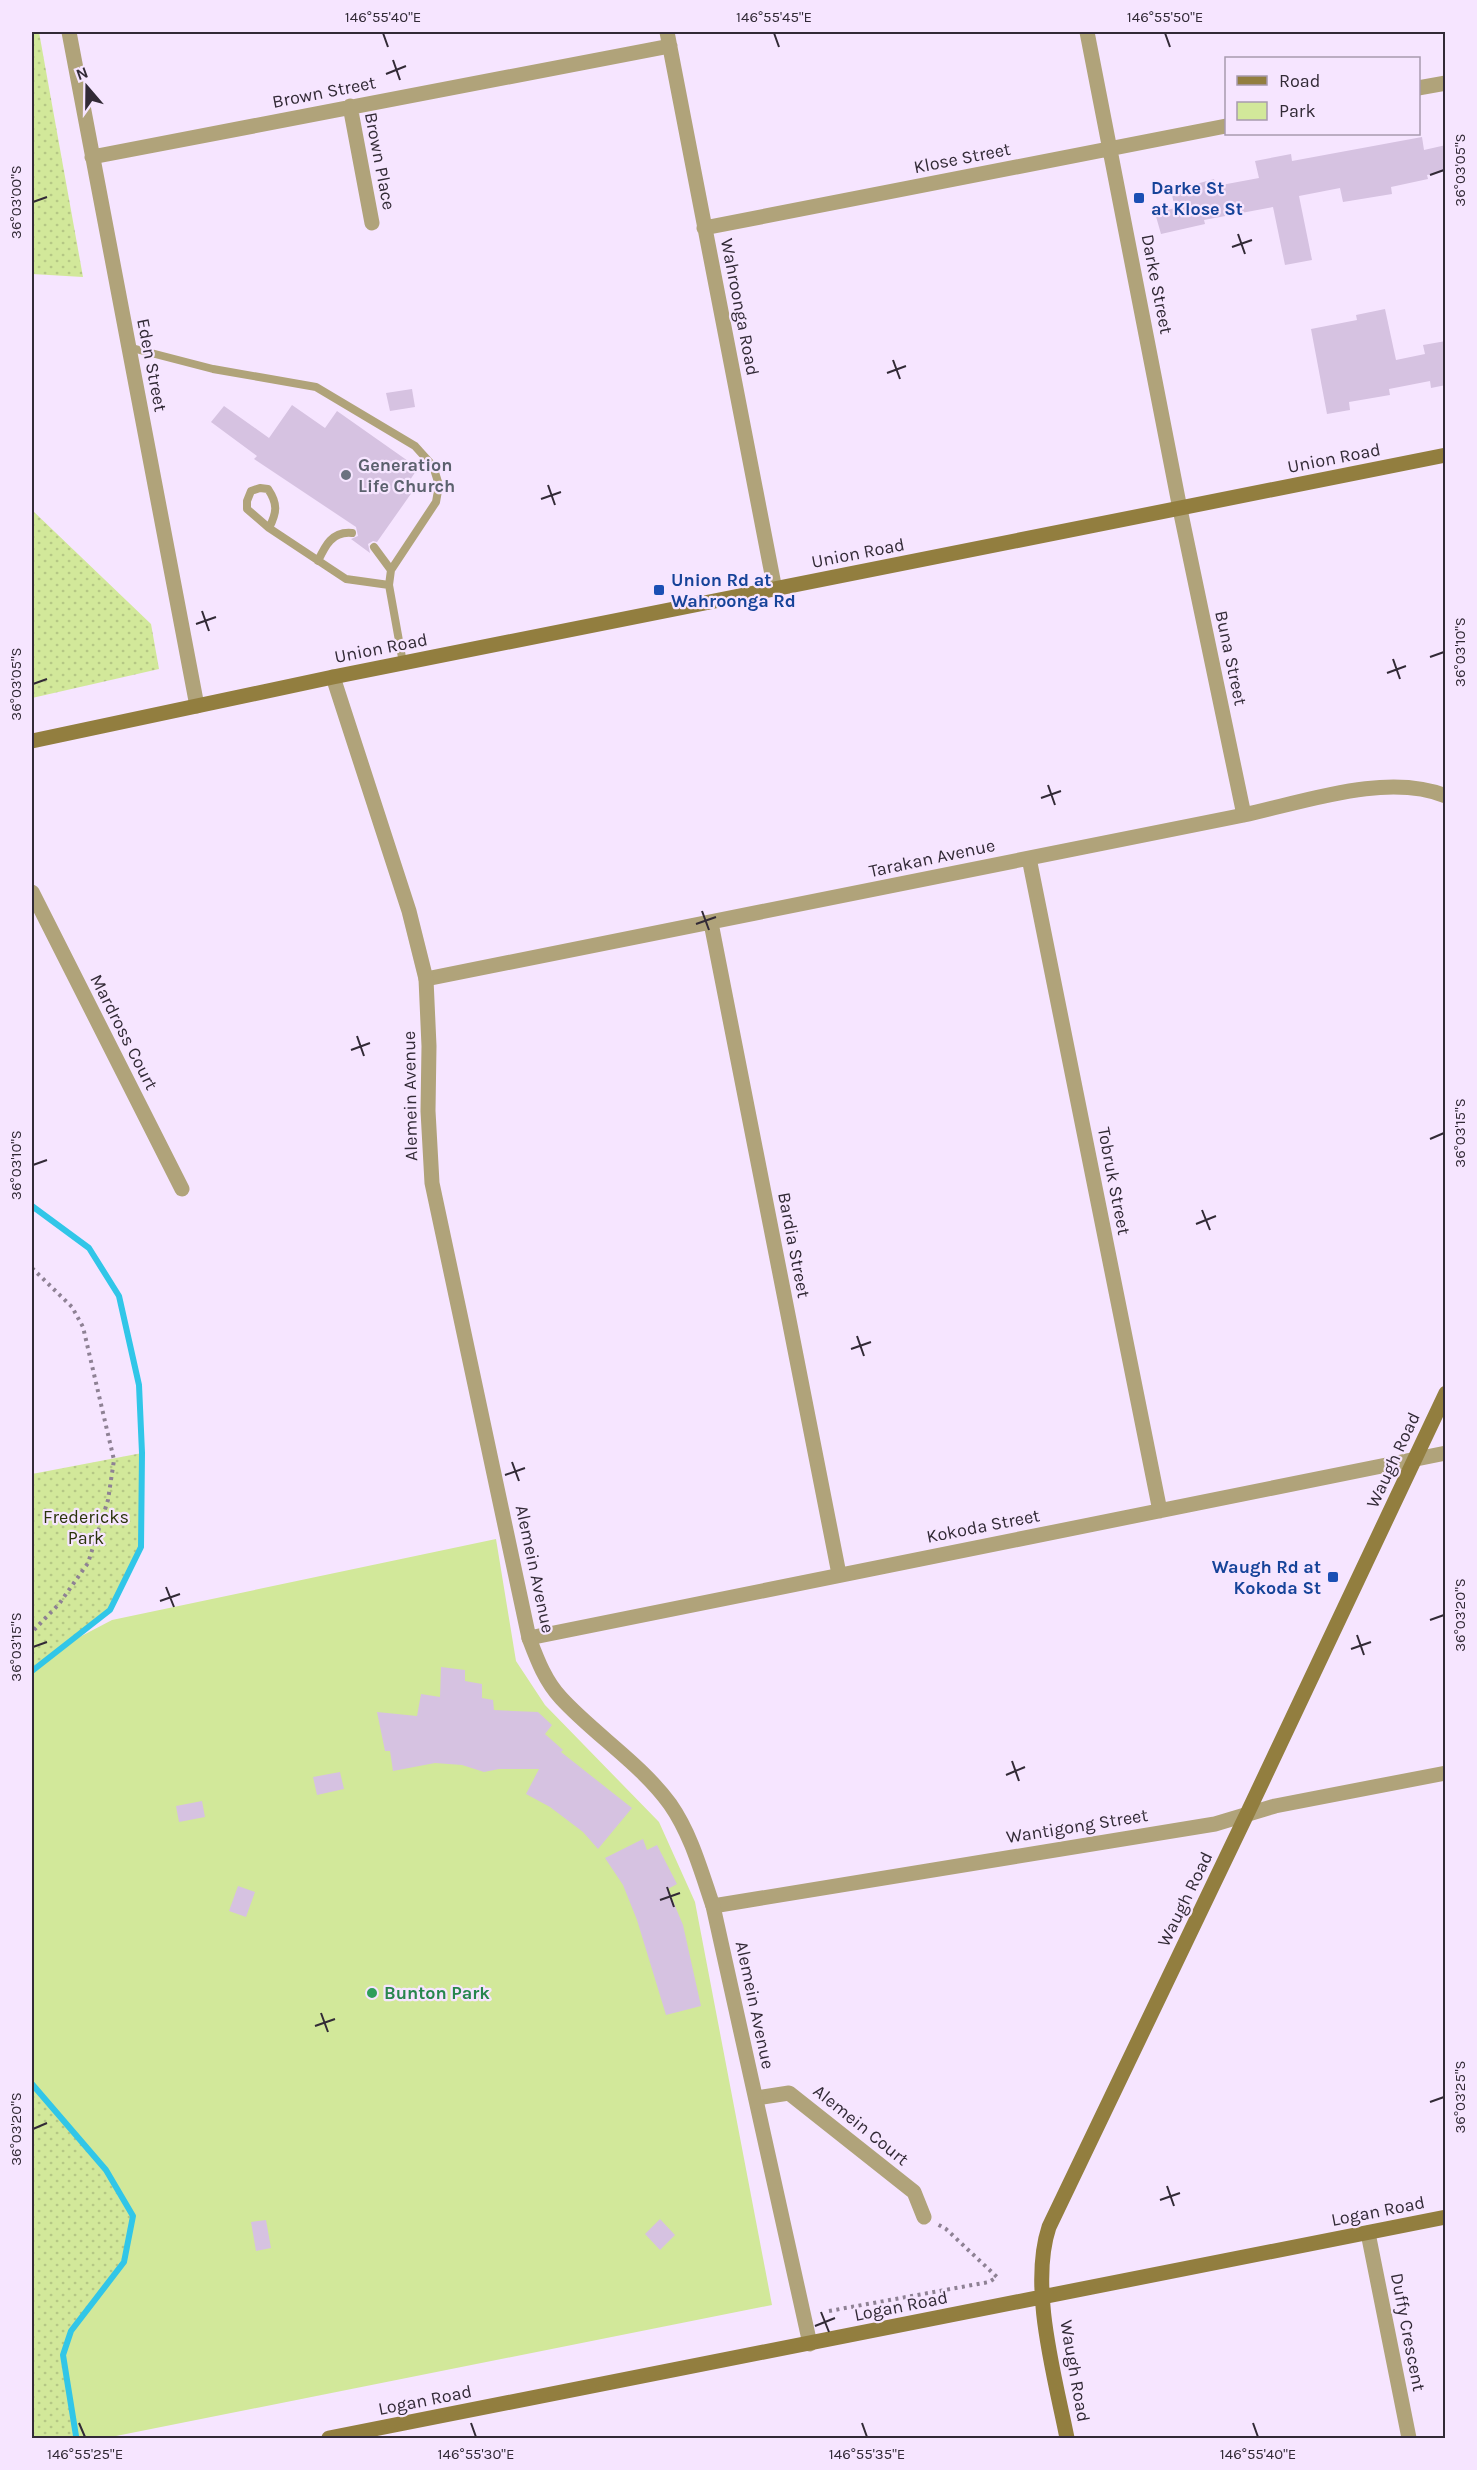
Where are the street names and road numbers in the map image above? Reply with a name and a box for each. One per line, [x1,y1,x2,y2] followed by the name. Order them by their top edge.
[270,71,378,113] street label: Brown Street
[360,110,400,212] street label: Brown Place
[912,138,1013,178] street label: Klose Street
[1137,232,1178,336] street label: Darke Street
[716,237,764,377] street label: Wahroonga Road
[132,316,172,414] street label: Eden Street
[1286,438,1382,478] street label: Union Road
[810,533,906,573] street label: Union Road
[1210,608,1252,708] street label: Buna Street
[333,628,429,668] street label: Union Road
[867,834,997,882] street label: Tarakan Avenue
[85,970,163,1094] street label: Mardross Court
[398,1031,422,1161] street label: Alemein Avenue
[1093,1125,1135,1237] street label: Tobruk Street
[773,1190,815,1300] street label: Bardia Street
[1361,1409,1425,1511] street label: Waugh Road
[511,1503,559,1635] street label: Alemein Avenue
[924,1504,1042,1548] street label: Kokoda Street
[1005,1804,1150,1848] street label: Wantigong Street
[1153,1848,1217,1950] street label: Waugh Road
[731,1939,779,2071] street label: Alemein Avenue
[809,2080,913,2170] street label: Alemein Court
[1329,2191,1427,2231] street label: Logan Road
[1386,2271,1430,2393] street label: Duffy Crescent
[852,2286,950,2326] street label: Logan Road
[1055,2318,1095,2424] street label: Waugh Road
[376,2380,474,2420] street label: Logan Road

